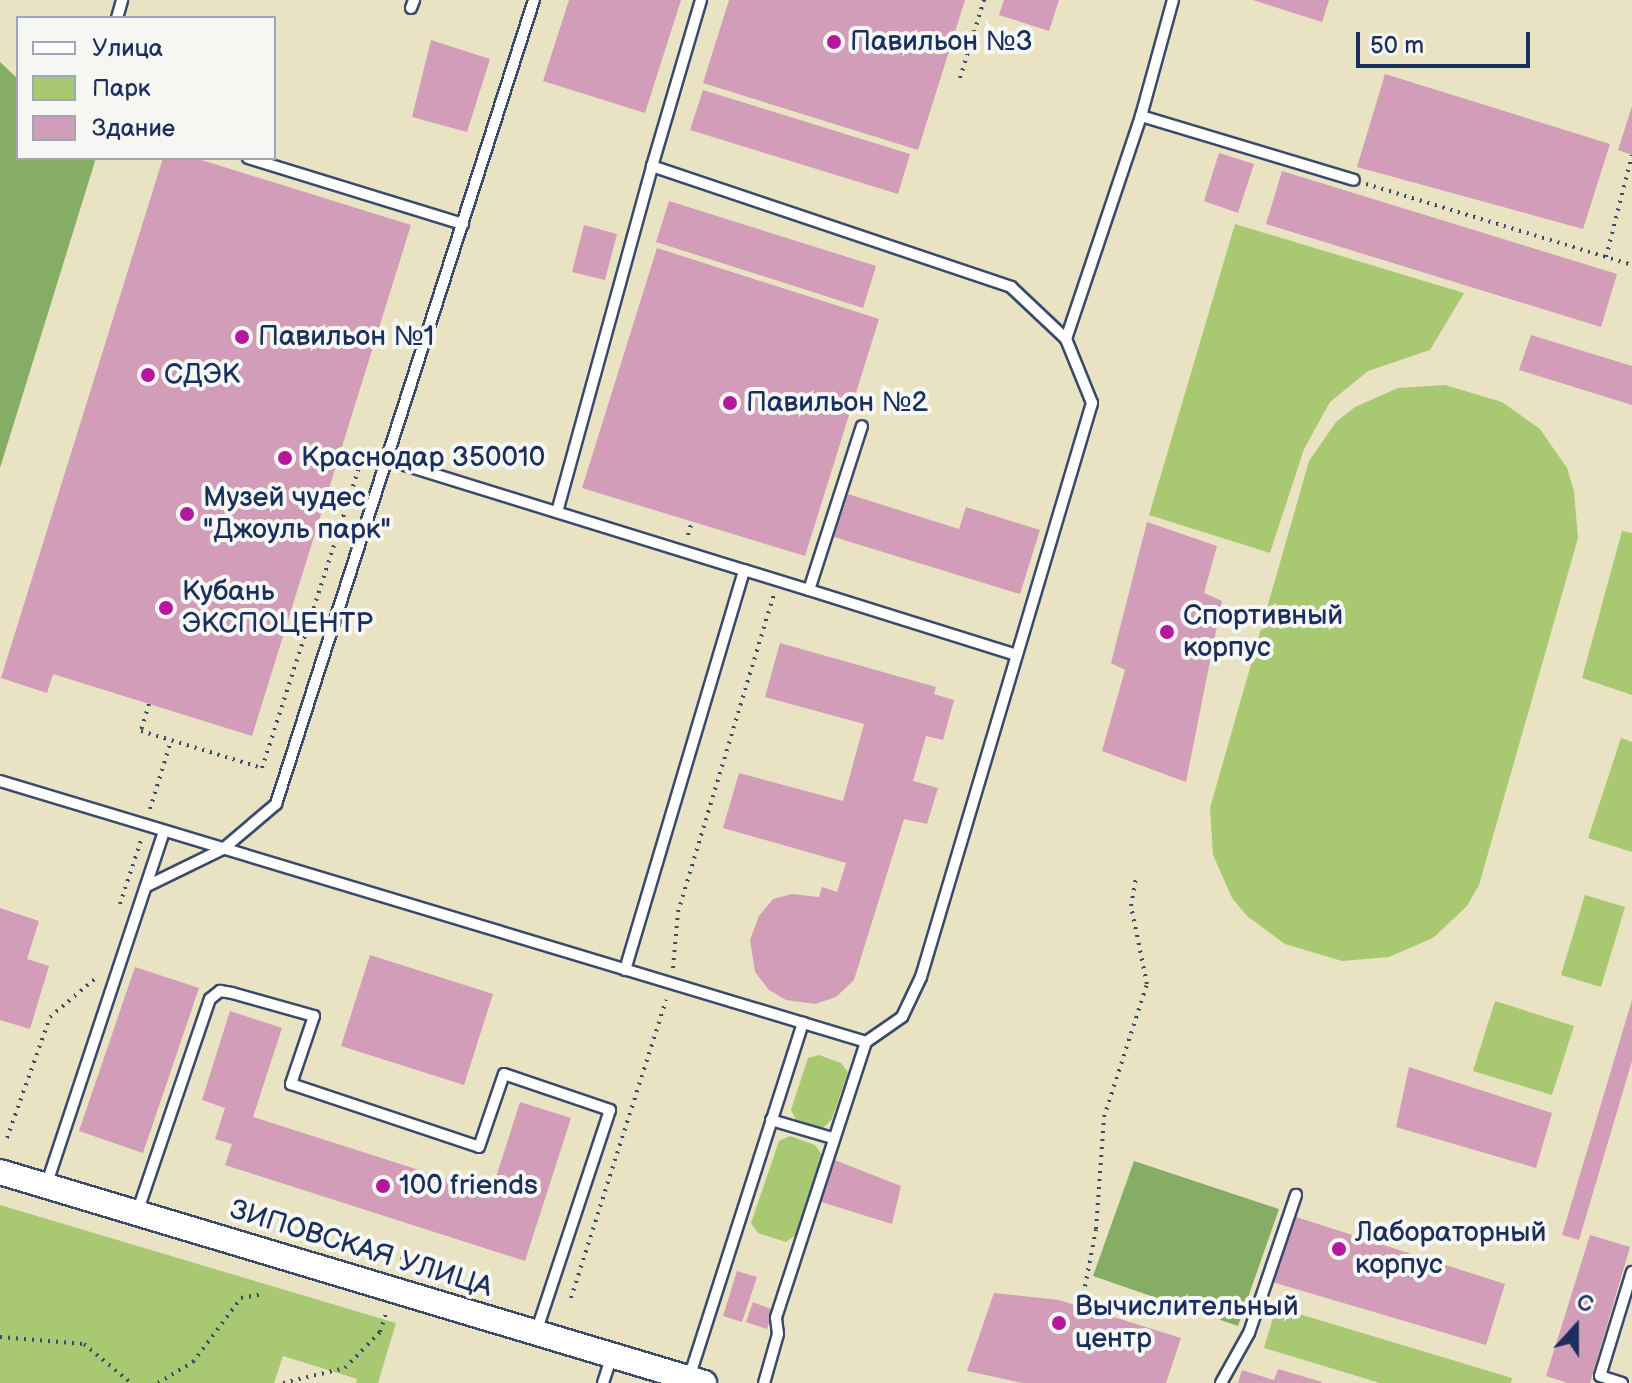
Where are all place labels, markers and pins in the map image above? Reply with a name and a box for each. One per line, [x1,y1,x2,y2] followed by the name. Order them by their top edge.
[850,25,1033,59] place label: Павильон №3
[825,33,843,51] marker: Павильон №3
[258,320,434,354] place label: Павильон №1
[233,328,251,346] marker: Павильон №1
[164,358,240,392] place label: СДЭК
[139,366,157,384] marker: СДЭК
[746,386,928,420] place label: Павильон №2
[721,394,739,412] marker: Павильон №2
[301,441,545,475] place label: Краснодар 350010
[276,449,294,467] marker: Краснодар 350010
[203,481,391,547] place label: Музей чудес "Джоуль парк"
[178,505,196,523] marker: Музей чудес "Джоуль парк"
[182,575,373,641] place label: Кубань ЭКСПОЦЕНТР
[157,599,175,617] marker: Кубань ЭКСПОЦЕНТР
[1183,599,1343,665] place label: Спортивный корпус
[1158,623,1176,641] marker: Спортивный корпус
[399,1169,538,1203] place label: 100 friends
[374,1177,392,1195] marker: 100 friends
[1355,1216,1546,1282] place label: Лабораторный корпус
[1330,1240,1348,1258] marker: Лабораторный корпус
[1075,1290,1299,1356] place label: Вычислительный центр
[1050,1314,1068,1332] marker: Вычислительный центр

